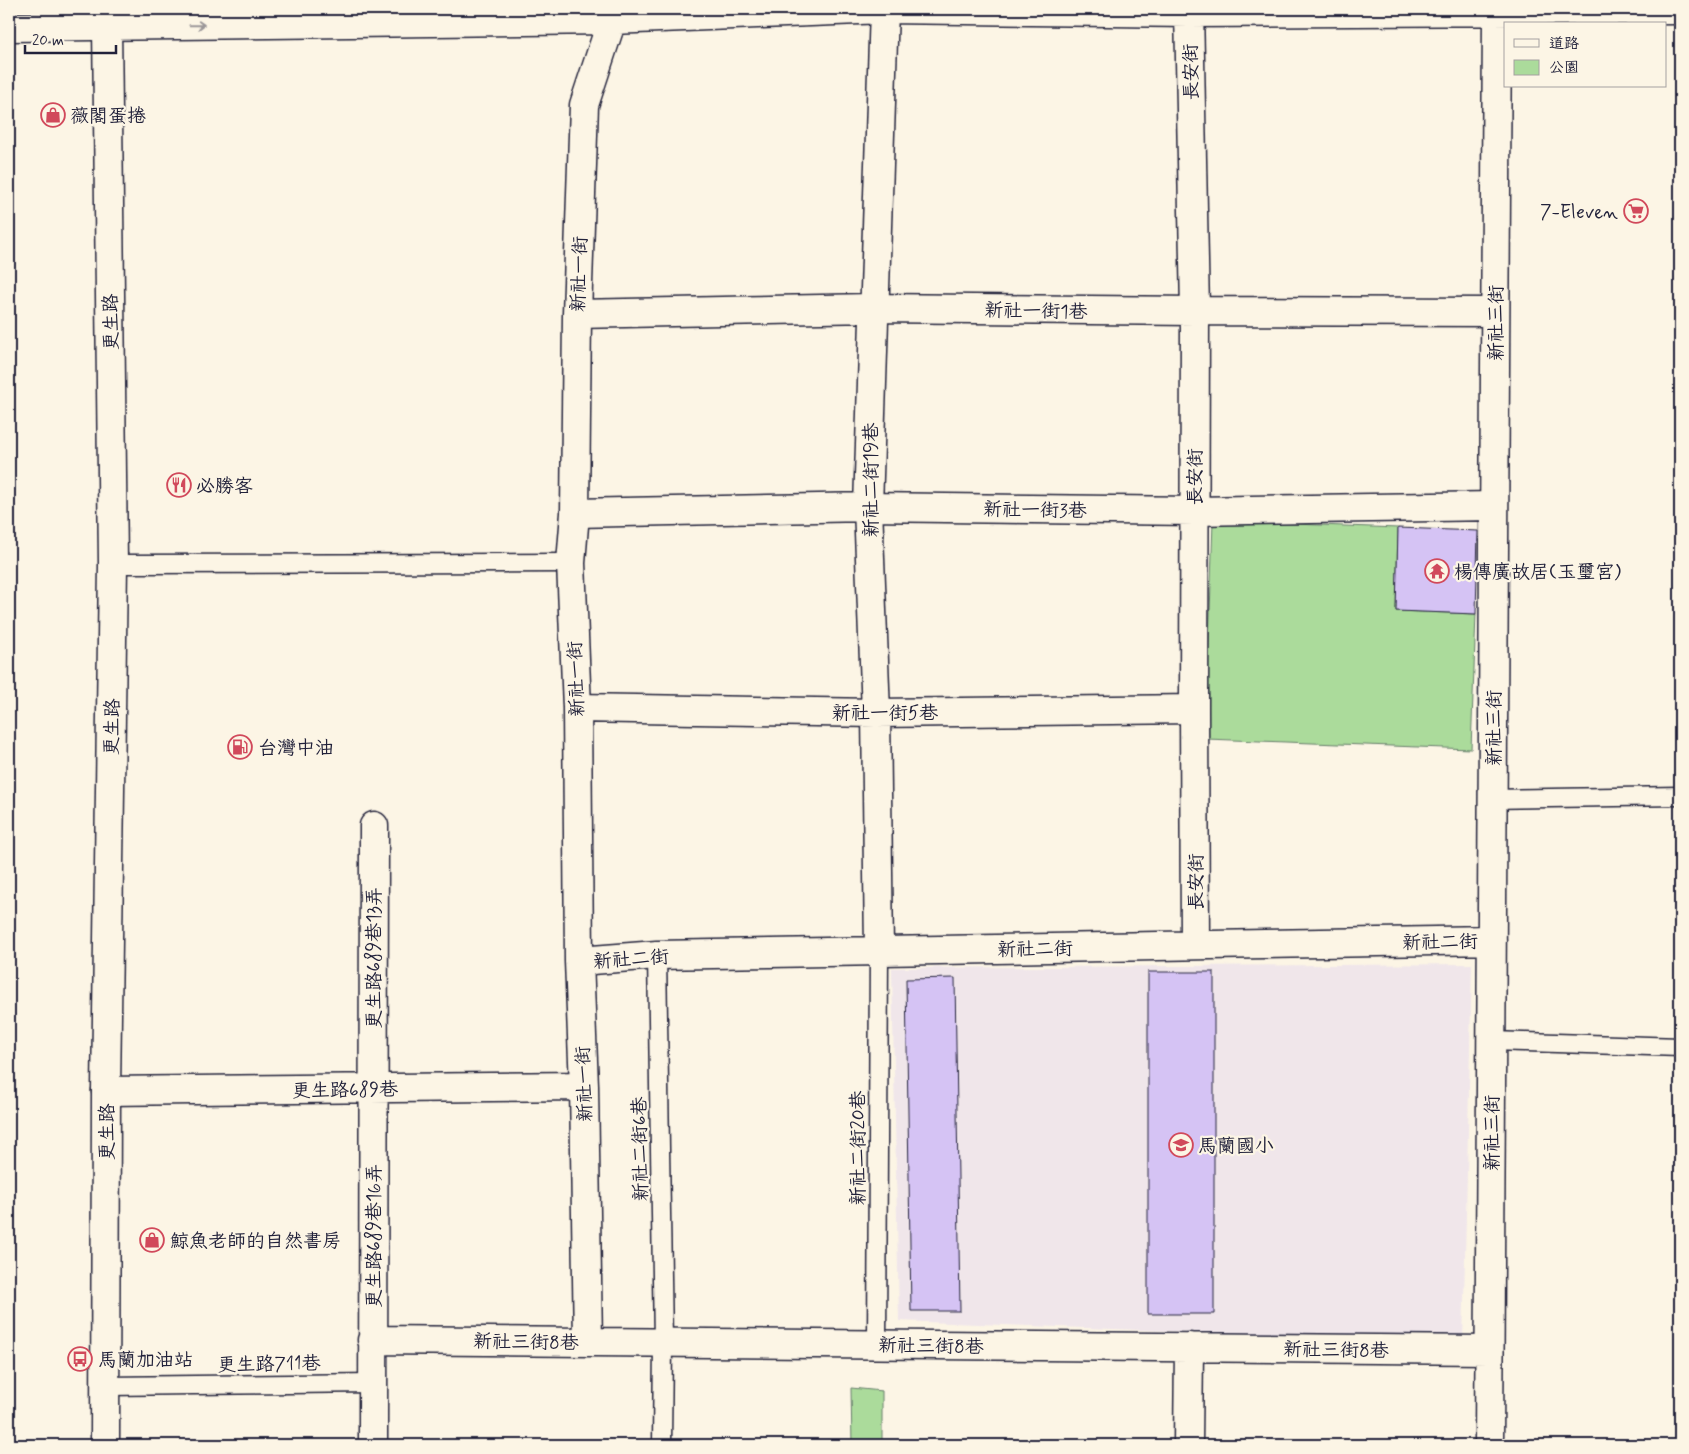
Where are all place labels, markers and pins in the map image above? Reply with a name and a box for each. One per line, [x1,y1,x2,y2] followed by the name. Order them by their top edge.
[40,102,66,128] shop icon: 薇閣蛋捲
[70,104,146,129] place label: 薇閣蛋捲
[1623,198,1649,224] supermarket icon: 7-Eleven
[1540,200,1618,225] place label: 7-Eleven
[166,472,192,498] restaurant icon: 必勝客
[196,474,253,499] place label: 必勝客
[1424,558,1450,584] temple icon: 楊傳廣故居(玉璽宮)
[1454,560,1621,585] place label: 楊傳廣故居(玉璽宮)
[227,734,253,760] fuel station icon: 台灣中油
[258,736,334,761] place label: 台灣中油
[1168,1132,1194,1158] school or university icon: 馬蘭國小
[1198,1134,1274,1159] place label: 馬蘭國小
[139,1227,165,1253] shop icon: 鯨魚老師的自然書房
[170,1229,341,1254] place label: 鯨魚老師的自然書房
[67,1346,93,1372] bus stop icon: 馬蘭加油站
[98,1348,193,1373] place label: 馬蘭加油站

